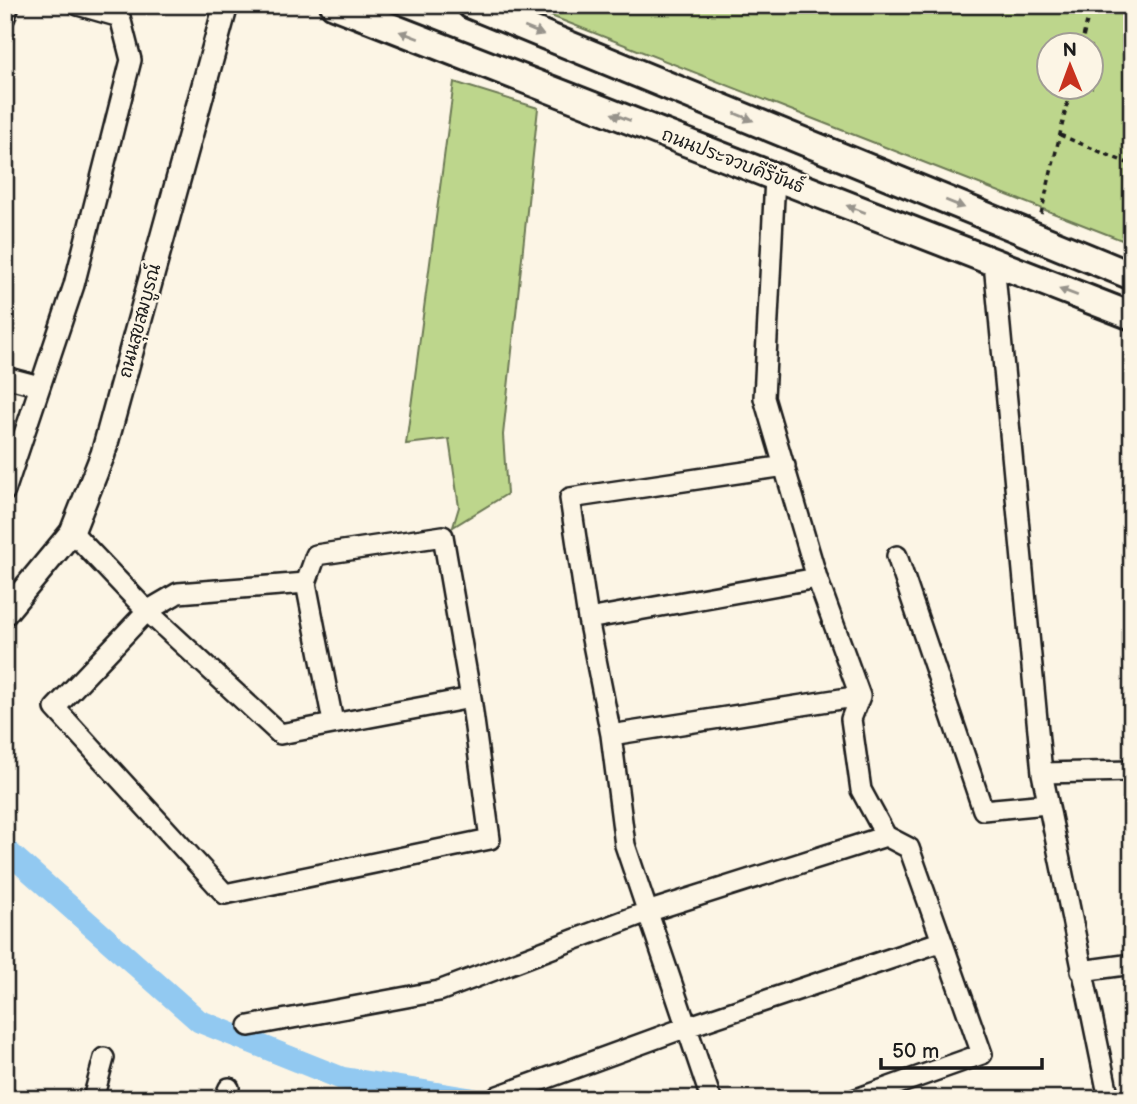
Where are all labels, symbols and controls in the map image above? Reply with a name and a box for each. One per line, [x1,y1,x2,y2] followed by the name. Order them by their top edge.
[524,25,544,37] one-way arrow
[399,29,420,40] one-way arrow
[1036,32,1106,102] north arrow
[1062,39,1077,62] text: N
[611,112,632,123] one-way arrow
[734,112,755,123] one-way arrow
[659,121,808,198] street label: ถนนประจวบคีรีขันธ์
[945,198,966,209] one-way arrow
[846,203,867,214] one-way arrow
[112,261,168,381] street label: ถนนสุขสมบูรณ์
[1058,286,1079,297] one-way arrow
[881,1027,1042,1071] scale bar
[892,1039,939,1064] text: 50 m

